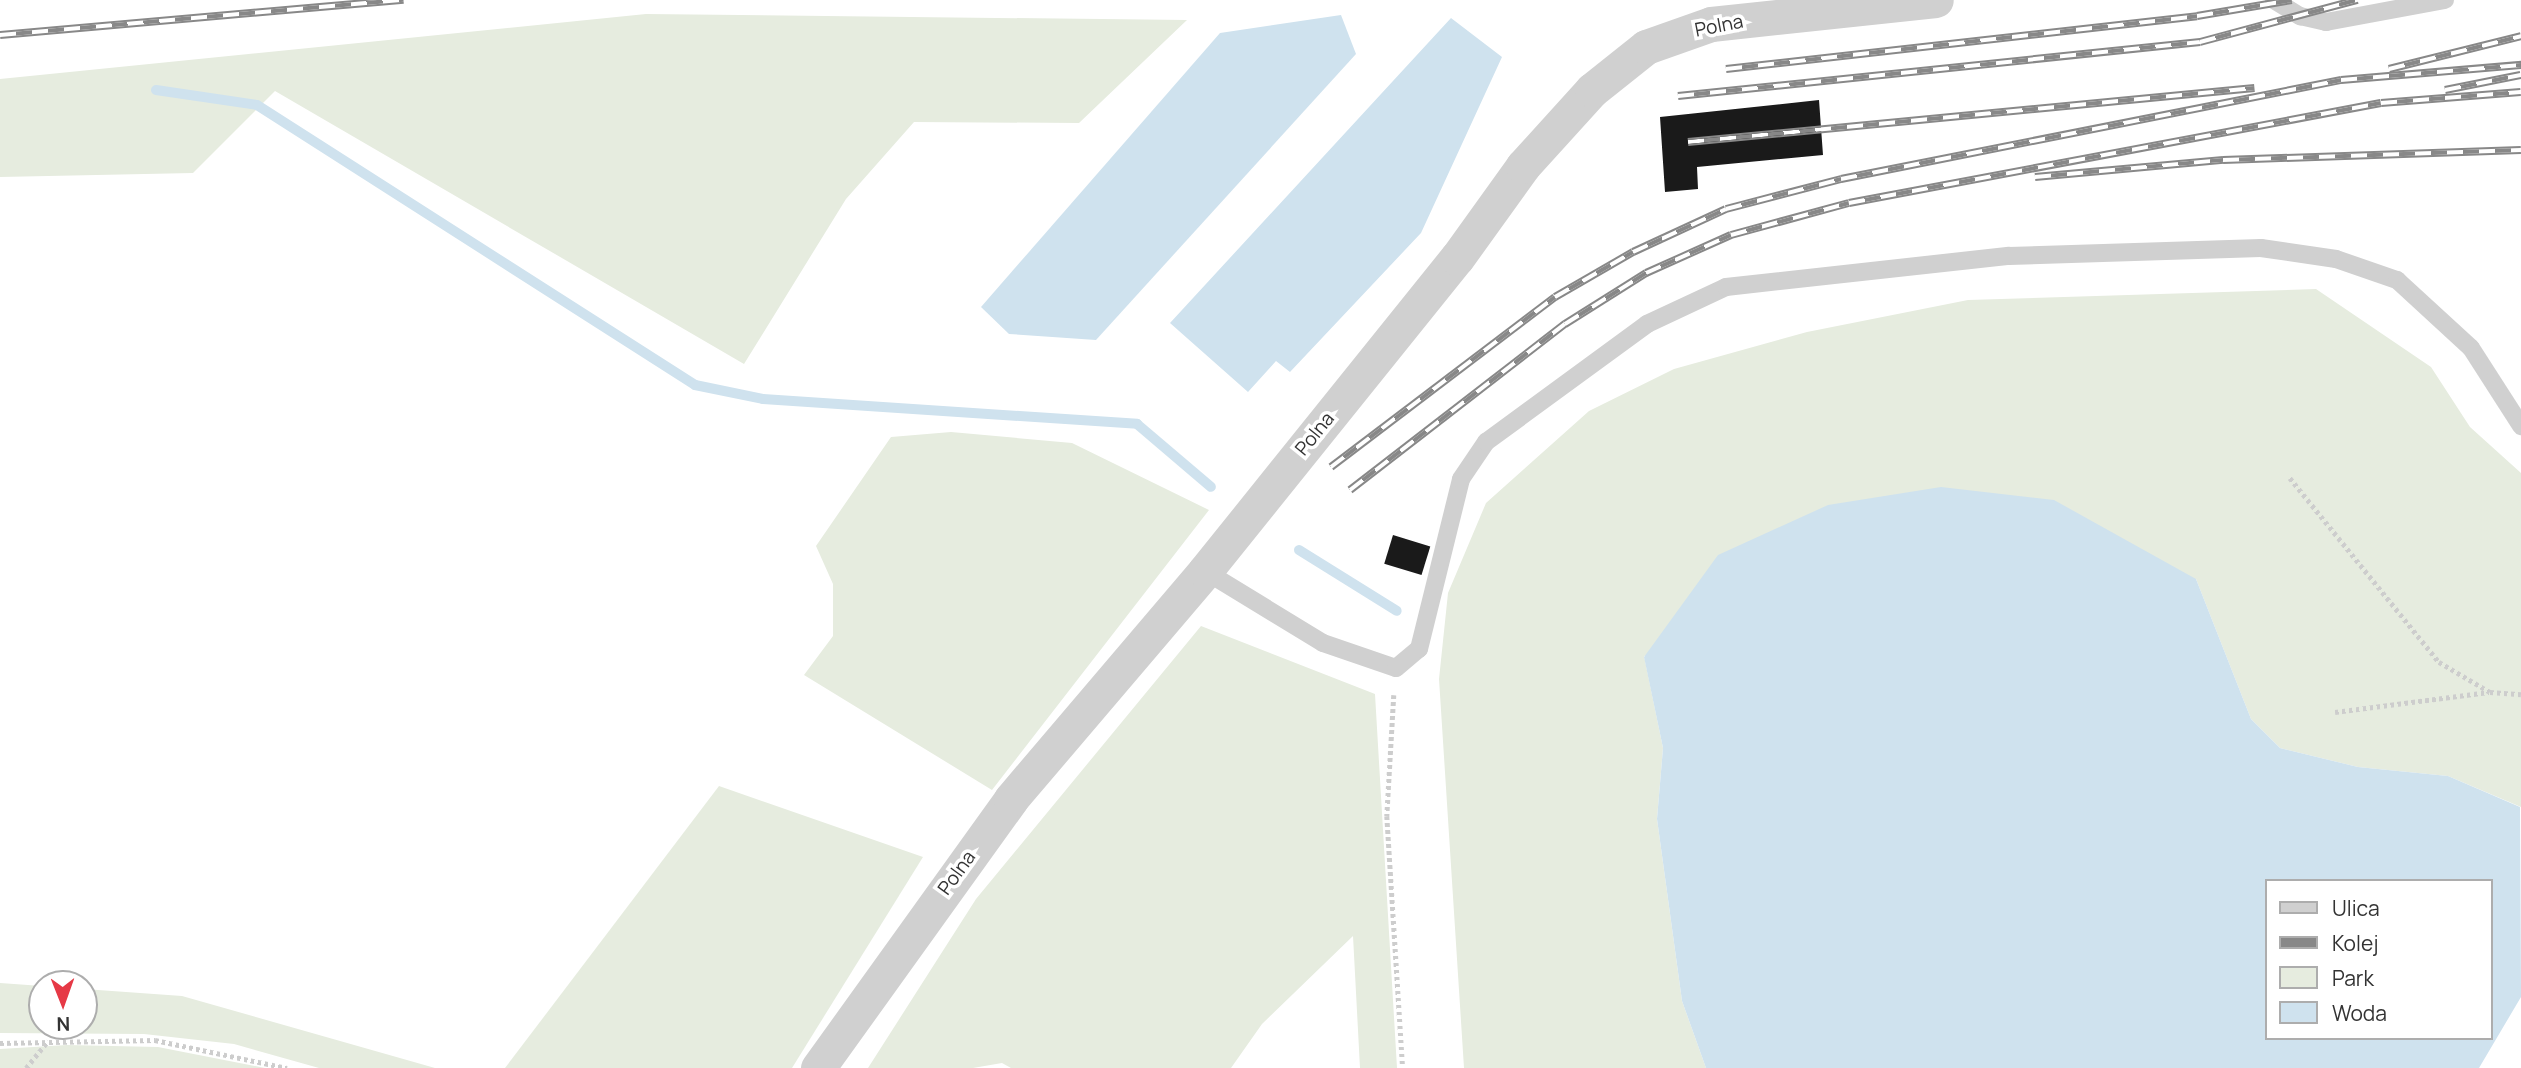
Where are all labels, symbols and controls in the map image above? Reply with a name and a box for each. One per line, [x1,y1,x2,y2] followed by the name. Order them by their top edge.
[1693,10,1745,42] street label: Polna
[1291,408,1339,460] street label: Polna
[933,847,981,899] street label: Polna
[2266,879,2493,1040] legend
[2332,894,2380,922] text: Ulica
[2332,929,2378,957] text: Kolej
[2332,964,2374,992] text: Park
[28,970,98,1040] north arrow
[2332,999,2387,1027] text: Woda
[56,1011,70,1037] text: N

